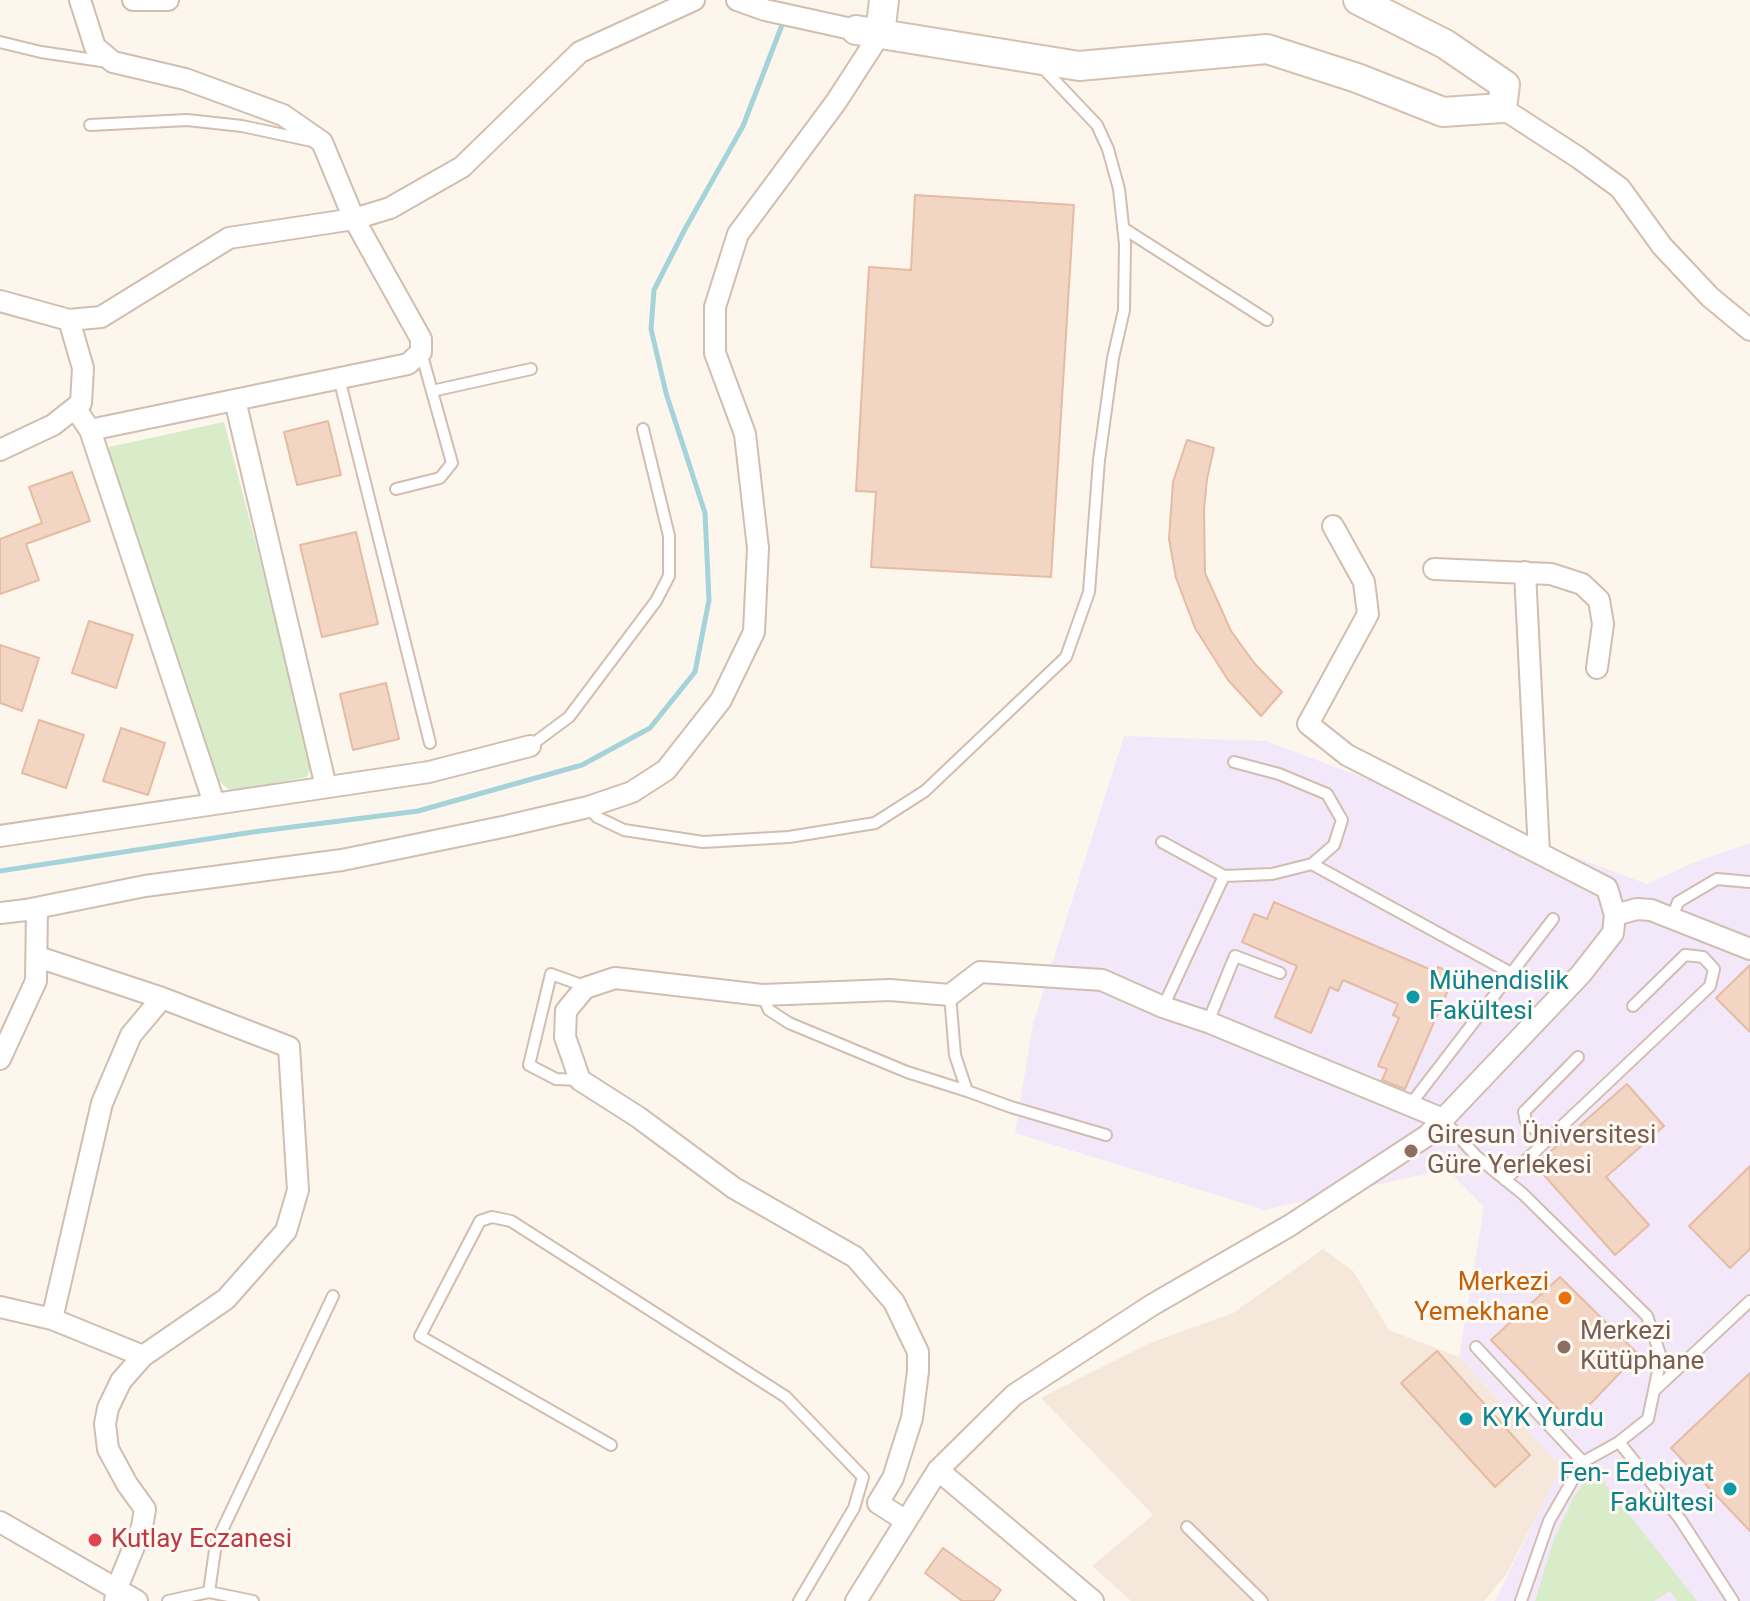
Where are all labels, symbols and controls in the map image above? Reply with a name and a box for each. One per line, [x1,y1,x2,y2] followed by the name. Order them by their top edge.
[1429,966,1569,1028] place label: Mühendislik Fakültesi
[1404,988,1422,1006] marker: Mühendislik Fakültesi
[1427,1120,1656,1182] place label: Giresun Üniversitesi Güre Yerlekesi
[1402,1142,1420,1160] marker: Giresun Üniversitesi Güre Yerlekesi
[1414,1267,1549,1328] place label: Merkezi Yemekhane
[1556,1289,1574,1307] marker: Merkezi Yemekhane
[1580,1316,1704,1378] place label: Merkezi Kütüphane
[1555,1338,1573,1356] marker: Merkezi Kütüphane
[1482,1403,1604,1435] place label: KYK Yurdu
[1457,1410,1475,1428] marker: KYK Yurdu
[1559,1458,1714,1520] place label: Fen- Edebiyat Fakültesi
[1721,1480,1739,1498] marker: Fen- Edebiyat Fakültesi
[111,1524,292,1556] place label: Kutlay Eczanesi
[86,1531,104,1549] marker: Kutlay Eczanesi

